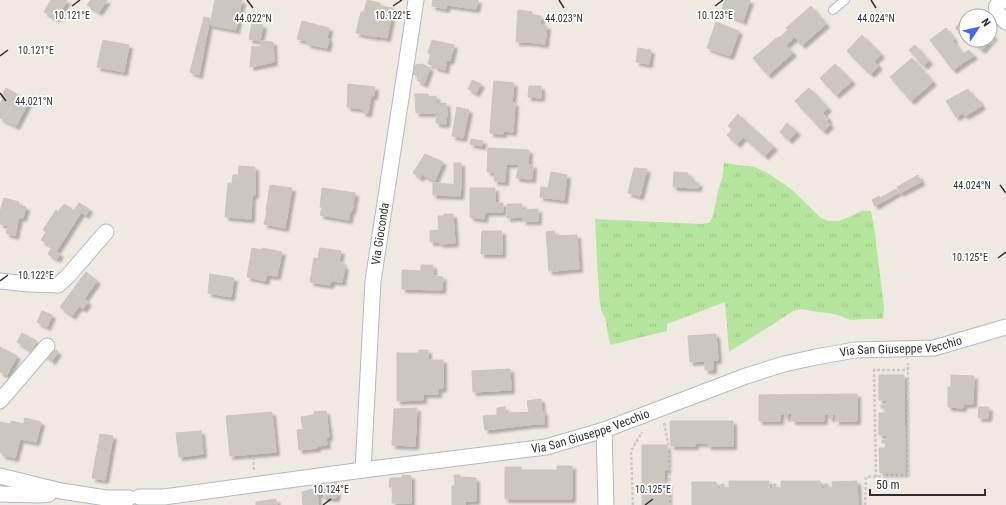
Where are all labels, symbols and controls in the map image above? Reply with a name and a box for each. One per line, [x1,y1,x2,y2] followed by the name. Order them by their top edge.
[958,8,998,48] north arrow
[54,10,90,21] text: 10.121°E
[375,10,411,21] text: 10.122°E
[697,10,733,21] text: 10.123°E
[234,13,272,24] text: 44.022°N
[545,13,583,24] text: 44.023°N
[857,13,895,24] text: 44.024°N
[979,16,993,29] text: N
[18,45,54,56] text: 10.121°E
[15,96,53,107] text: 44.021°N
[953,180,991,191] text: 44.024°N
[369,201,392,266] street label: Via Gioconda
[952,252,988,263] text: 10.125°E
[18,270,54,281] text: 10.122°E
[838,333,964,360] street label: Via San Giuseppe Vecchio
[530,406,651,456] street label: Via San Giuseppe Vecchio
[870,471,985,497] scale bar
[876,478,900,492] text: 50 m
[313,484,349,495] text: 10.124°E
[635,484,671,495] text: 10.125°E

